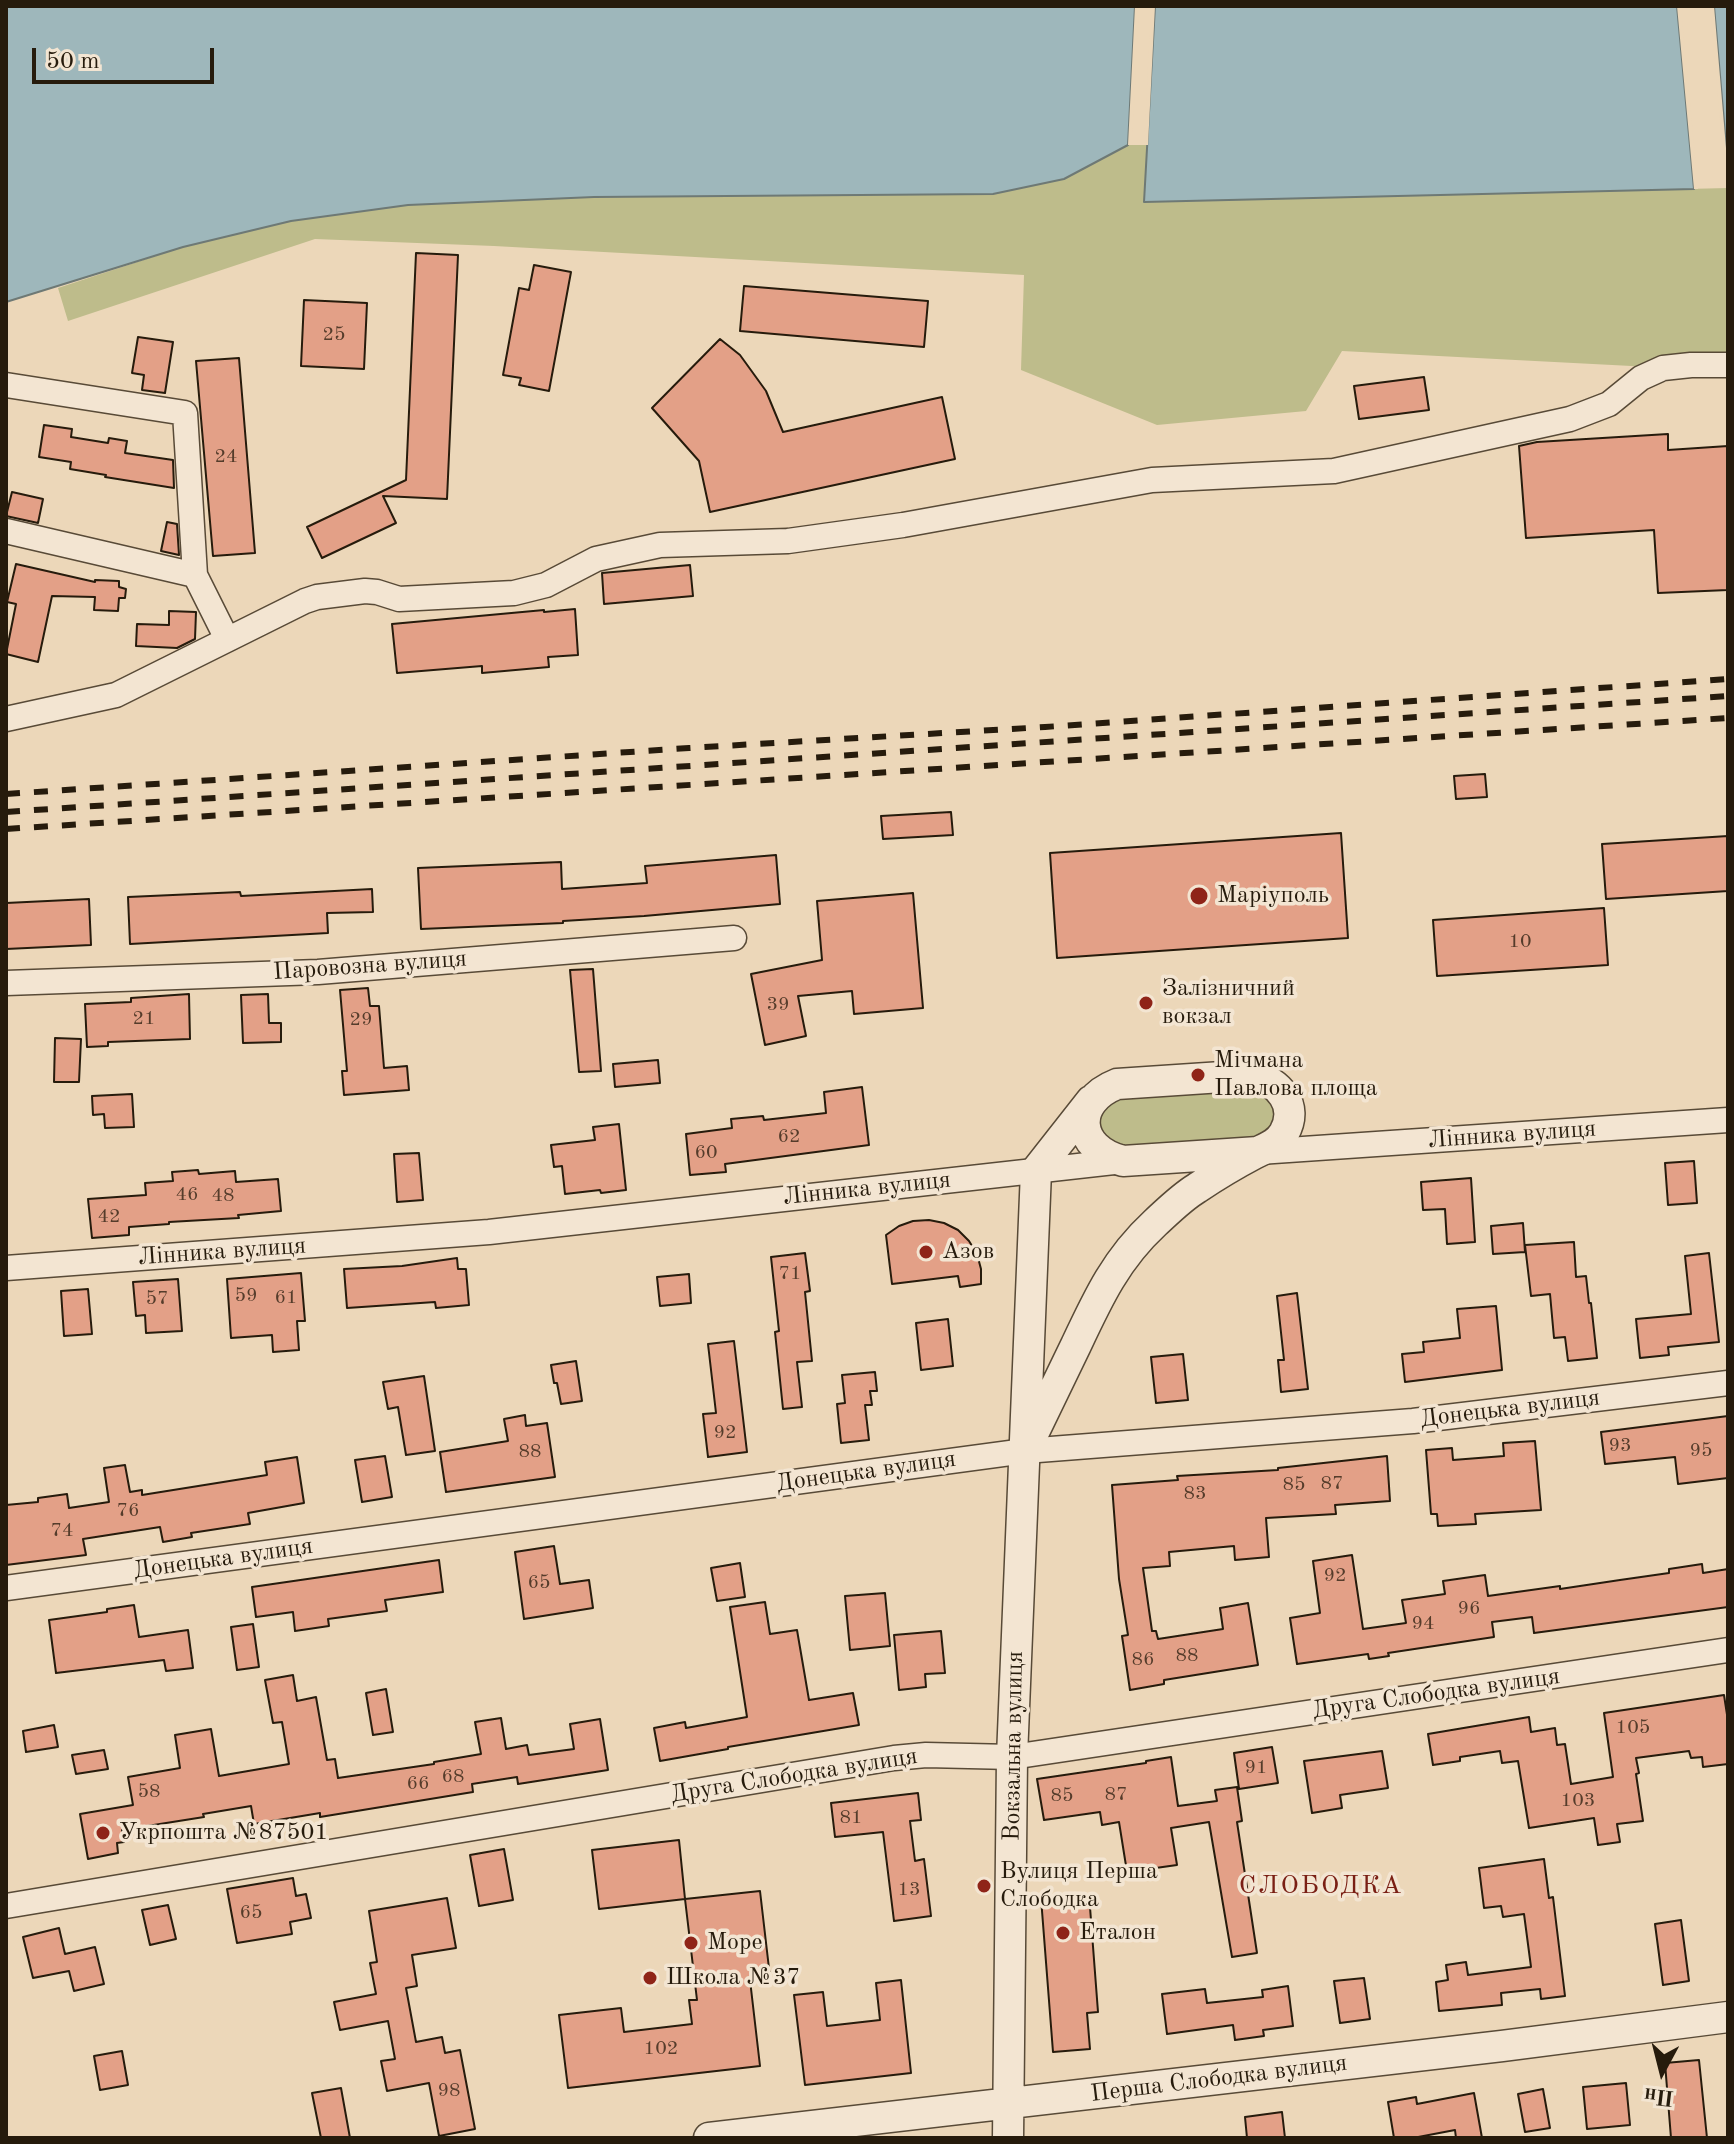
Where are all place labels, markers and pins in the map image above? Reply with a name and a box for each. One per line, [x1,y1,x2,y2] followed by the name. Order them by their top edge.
[1217,882,1329,910] place label: Маріуполь
[1188,885,1210,907] marker: Маріуполь
[1162,975,1295,1031] place label: Залізничний вокзал
[1137,994,1155,1012] marker: Залізничний вокзал
[1214,1047,1378,1103] place label: Мічмана Павлова площа
[1189,1066,1207,1084] marker: Мічмана Павлова площа
[942,1238,994,1266] place label: Азов
[917,1243,935,1261] marker: Азов
[119,1819,328,1847] place label: Укрпошта №87501
[94,1824,112,1842] marker: Укрпошта №87501
[1000,1858,1158,1914] place label: Вулиця Перша Слободка
[975,1877,993,1895] marker: Вулиця Перша Слободка
[1079,1919,1156,1947] place label: Еталон
[1054,1924,1072,1942] marker: Еталон
[707,1929,762,1957] place label: Море
[682,1934,700,1952] marker: Море
[666,1964,801,1992] place label: Школа №37
[641,1969,659,1987] marker: Школа №37

